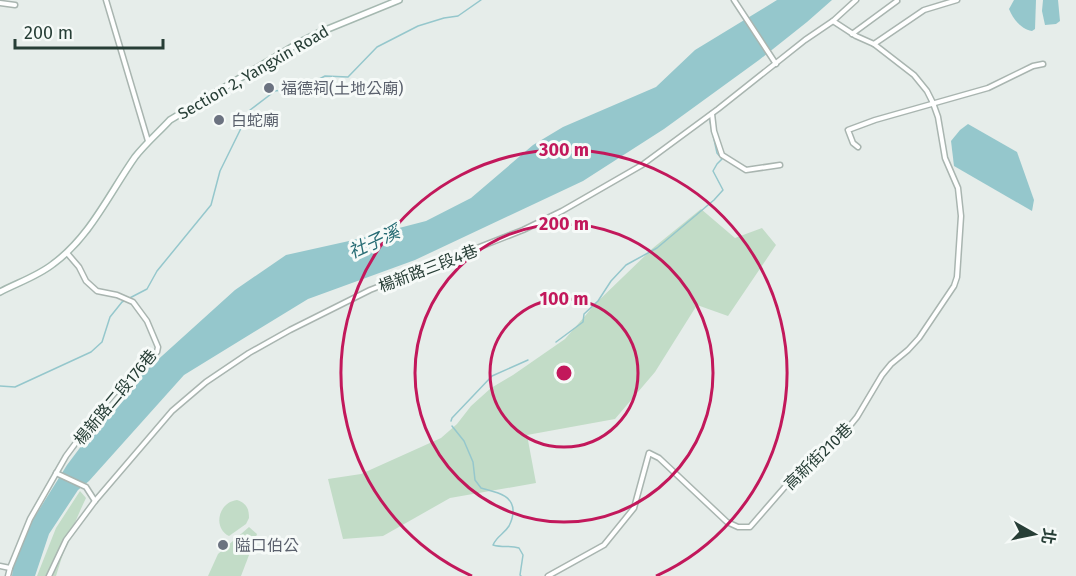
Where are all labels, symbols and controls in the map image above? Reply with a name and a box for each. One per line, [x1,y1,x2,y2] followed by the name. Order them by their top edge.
[15,12,164,50] scale bar
[174,21,332,123] street label: Section 2, Yangxin Road
[24,22,73,44] text: 200 m
[281,79,403,98] place label: 福德祠(土地公廟)
[262,81,276,95] marker: 福德祠(土地公廟)
[231,111,279,130] place label: 白蛇廟
[212,113,226,127] marker: 白蛇廟
[538,139,589,161] text: 300 m
[539,213,589,235] text: 200 m
[345,219,406,263] water label: 社子溪
[376,241,480,296] street label: 楊新路三段4巷
[540,288,588,310] text: 100 m
[70,346,161,449] street label: 楊新路二段176巷
[554,363,574,383] centre of rings
[780,419,856,494] street label: 高新街210巷
[1004,504,1064,564] north arrow
[1038,527,1059,546] text: 北
[235,536,299,555] place label: 隘口伯公
[216,538,230,552] marker: 隘口伯公

